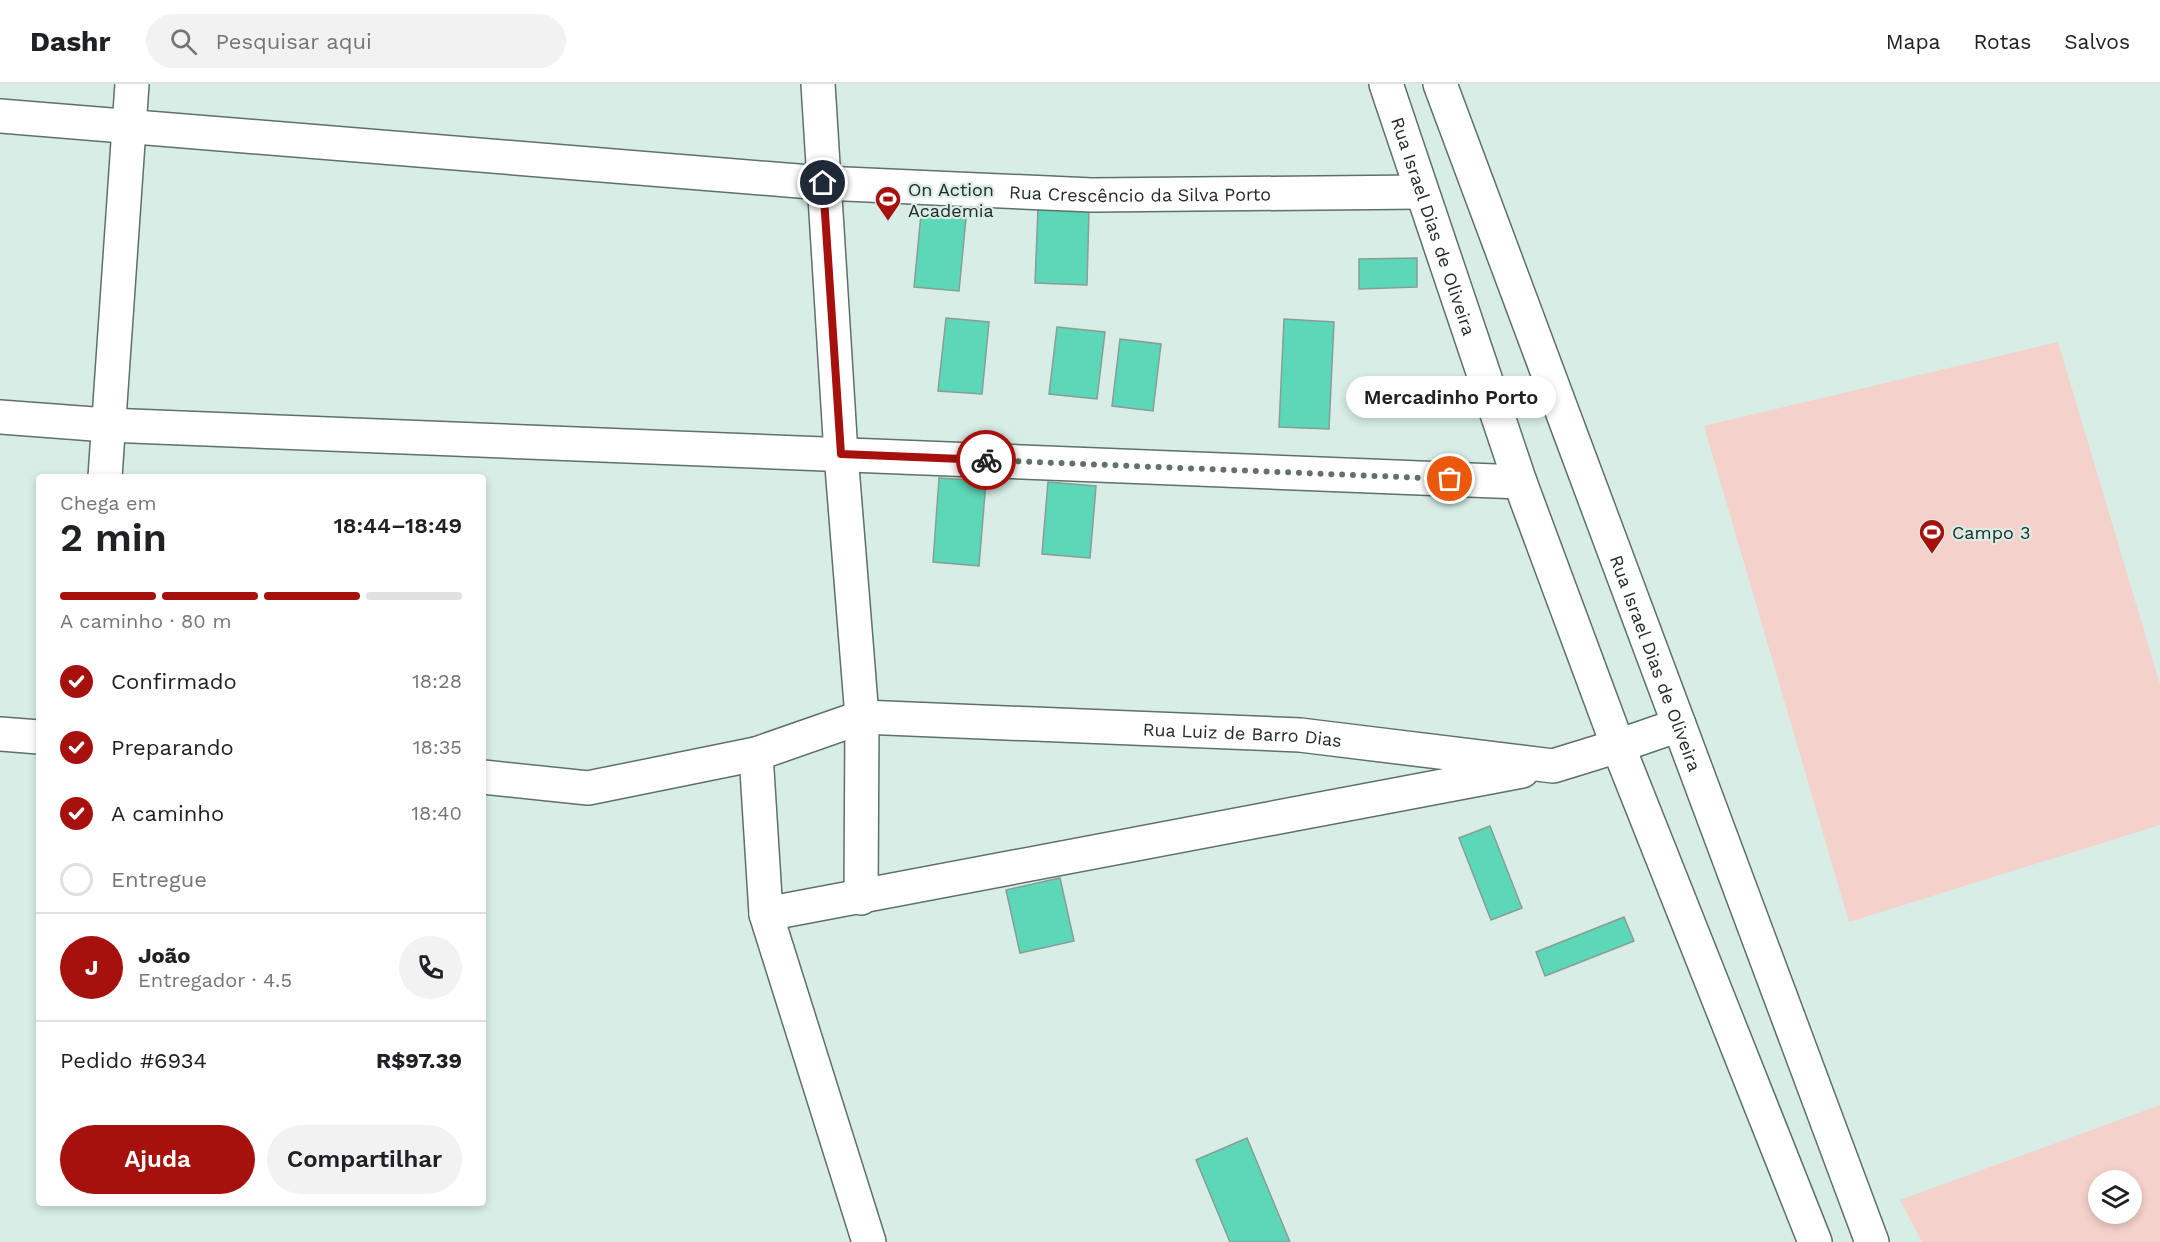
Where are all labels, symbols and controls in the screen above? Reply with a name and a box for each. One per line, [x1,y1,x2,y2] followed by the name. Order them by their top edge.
[146,14,566,68] search box
[30,25,110,58] text: Dashr
[167,25,200,58] icon: search
[215,29,372,54] text: Pesquisar aqui
[1886,29,1940,54] text: Mapa
[1973,29,2031,54] text: Rotas
[2064,29,2130,54] text: Salvos
[1387,114,1480,338] street label: Rua Israel Dias de Oliveira
[797,157,848,208] pin
[806,166,839,199] icon: home
[908,179,994,221] place label: On Action Academia
[1009,181,1271,206] street label: Rua Crescêncio da Silva Porto
[873,184,903,222] sports icon: On Action Academia
[1345,377,1555,419] callout: Mercadinho Porto
[1364,385,1538,409] text: Mercadinho Porto
[956,430,1016,490] courier
[970,444,1003,477] icon: bike
[1424,453,1475,504] pin
[1433,462,1466,495] icon: bag
[60,491,157,515] text: Chega em
[334,513,462,538] text: 18:44–18:49
[60,515,167,560] text: 2 min
[1917,517,1947,555] sports icon: Campo 3
[1952,522,2030,543] place label: Campo 3
[1606,552,1706,774] street label: Rua Israel Dias de Oliveira
[60,609,232,633] text: A caminho · 80 m
[60,665,93,698] icon: check
[111,669,237,694] text: Confirmado
[412,669,462,693] text: 18:28
[1142,718,1343,751] street label: Rua Luiz de Barro Dias
[60,731,93,764] icon: check
[111,735,234,760] text: Preparando
[413,735,462,759] text: 18:35
[60,797,93,830] icon: check
[111,801,224,826] text: A caminho
[411,801,462,825] text: 18:40
[111,867,207,892] text: Entregue
[399,936,462,999] button: phone
[138,943,190,968] text: João
[85,955,98,980] text: J
[138,968,292,992] text: Entregador · 4.5
[60,1048,207,1073] text: Pedido #6934
[376,1048,462,1073] text: R$97.39
[60,1125,255,1194] button: Ajuda
[267,1125,462,1194] button: Compartilhar
[2088,1170,2142,1224] map controls
[2088,1170,2142,1224] button: layers

